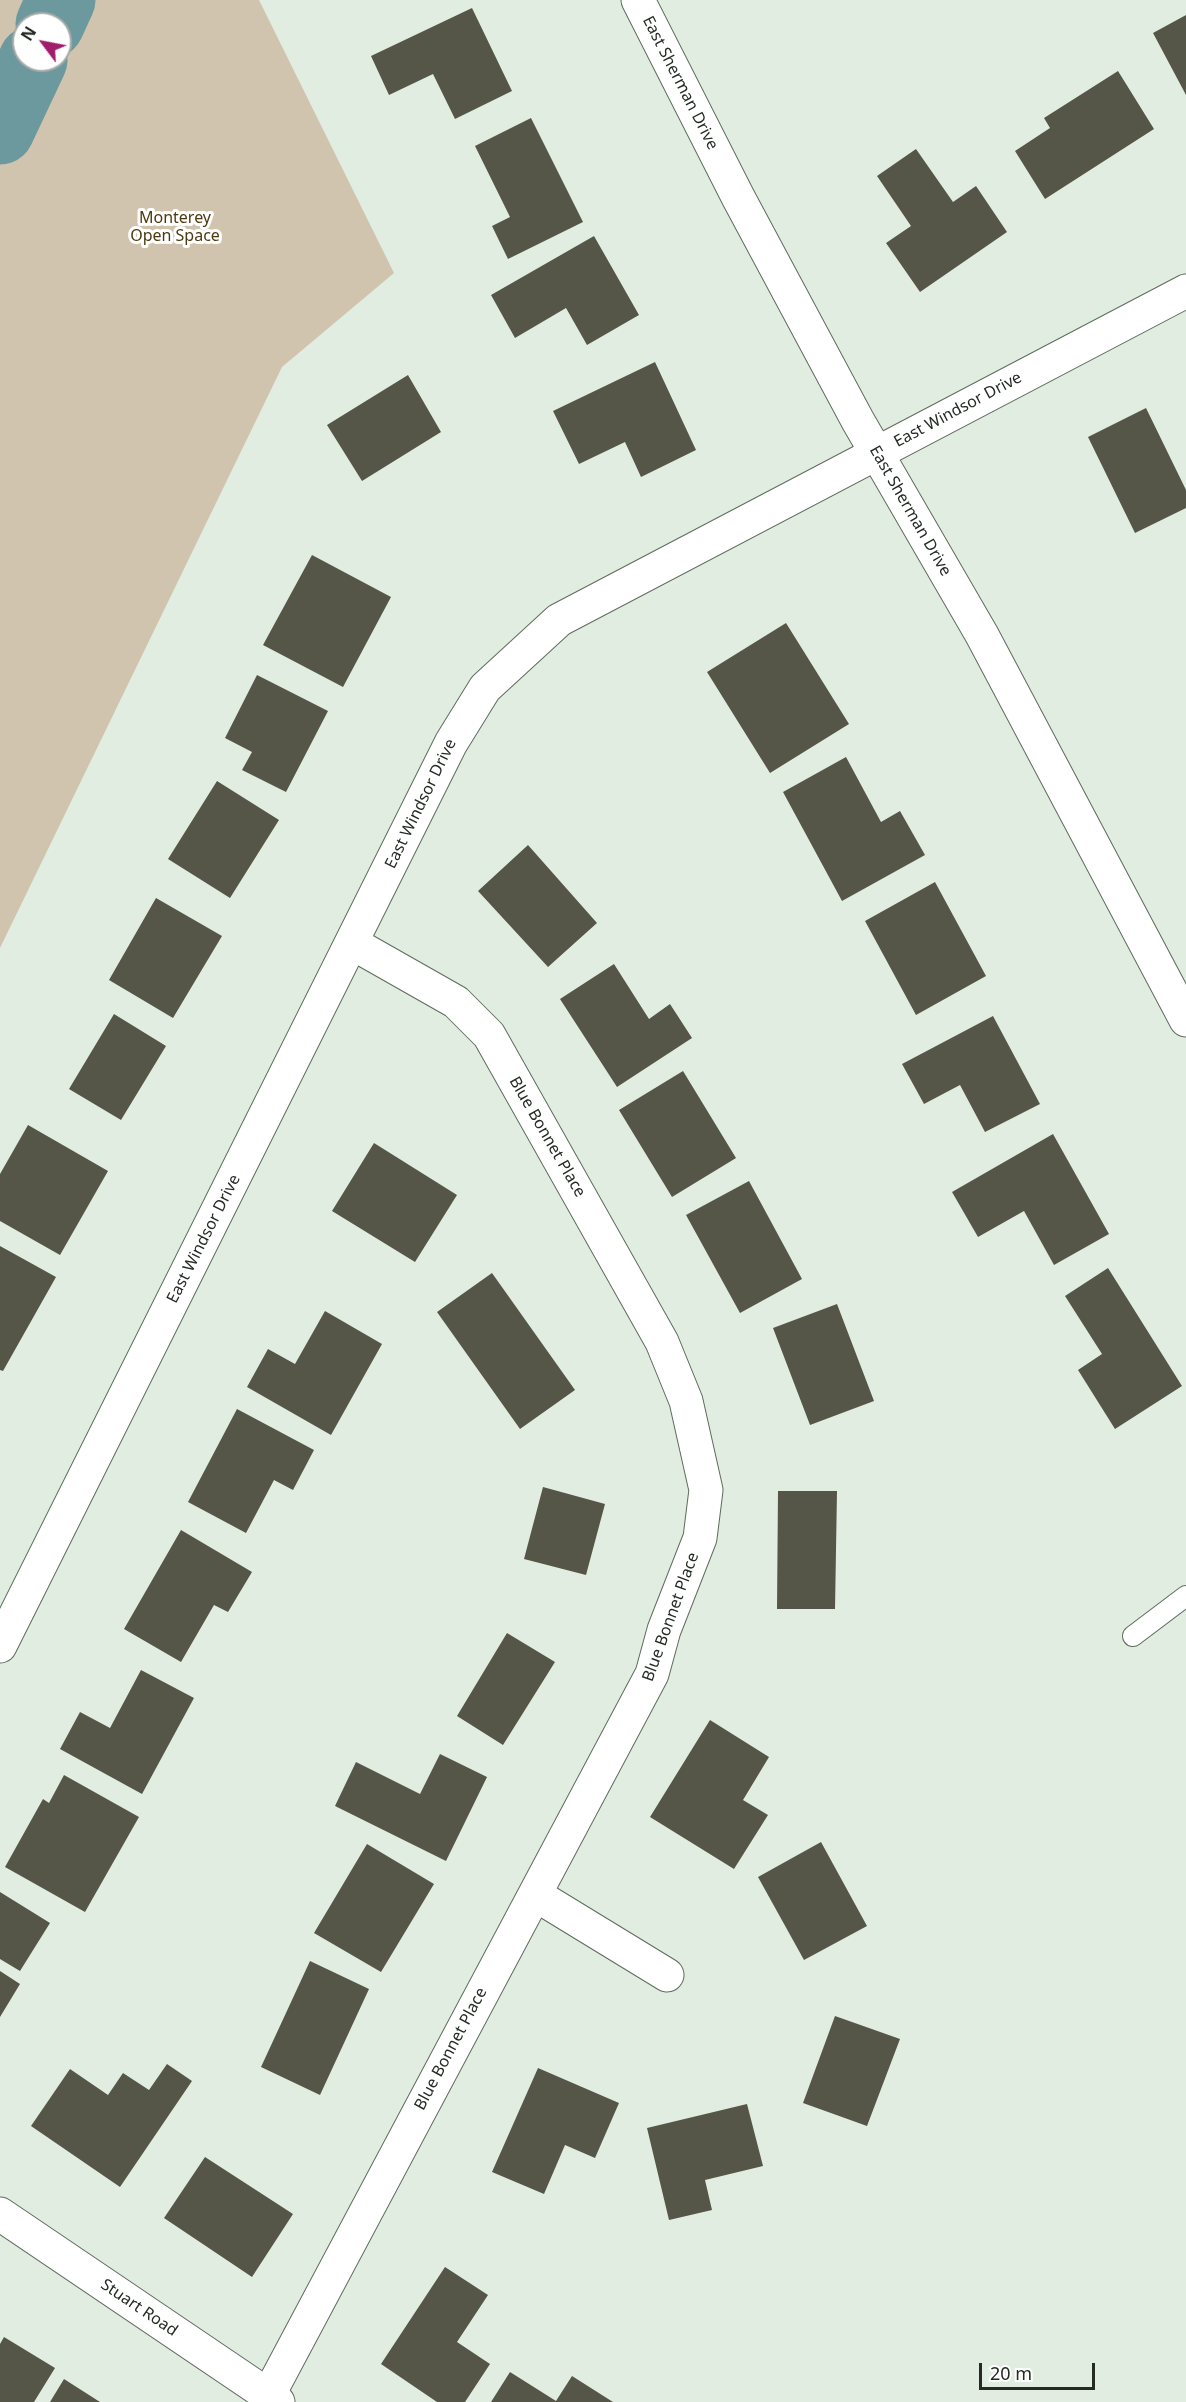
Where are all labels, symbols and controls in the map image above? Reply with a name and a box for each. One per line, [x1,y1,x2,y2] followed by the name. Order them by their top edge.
[12,12,72,72] north arrow
[638,13,722,153] street label: East Sherman Drive
[16,22,41,45] text: N
[130,208,220,246] park label: Monterey Open Space
[891,368,1025,452] street label: East Windsor Drive
[865,442,955,580] street label: East Sherman Drive
[381,736,461,872] street label: East Windsor Drive
[505,1073,589,1201] street label: Blue Bonnet Place
[163,1171,245,1307] street label: East Windsor Drive
[639,1550,703,1684] street label: Blue Bonnet Place
[411,1984,491,2114] street label: Blue Bonnet Place
[97,2275,181,2341] street label: Stuart Road
[982,2351,1098,2389] scale bar
[990,2361,1032,2385] text: 20 m

